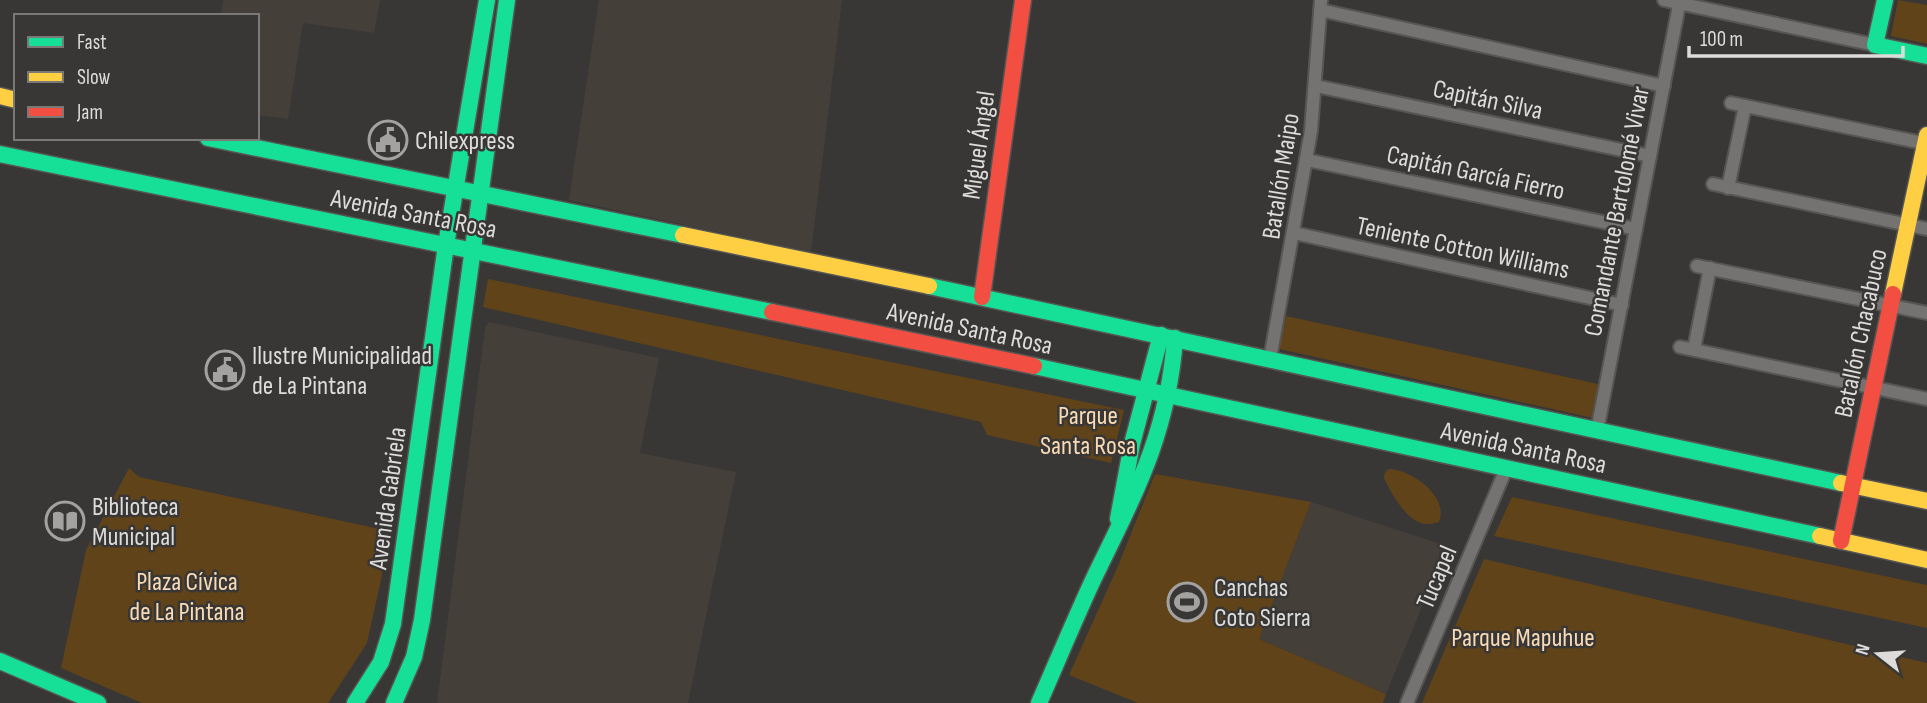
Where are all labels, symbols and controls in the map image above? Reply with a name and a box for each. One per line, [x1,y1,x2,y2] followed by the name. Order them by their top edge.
[14,14,259,140] legend
[1689,14,1902,58] scale bar
[1700,27,1743,52] text: 100 m
[77,30,107,55] text: Fast
[77,65,111,90] text: Slow
[1430,74,1545,127] street label: Capitán Silva
[1578,83,1657,339] street label: Comandante Bartolomé Vivar
[957,89,1002,201] street label: Miguel Ángel
[76,100,103,125] text: Jam
[1256,111,1307,241] street label: Batallón Maipo
[367,119,409,161] public building icon: Chilexpress
[415,126,515,157] place label: Chilexpress
[1384,139,1567,207] street label: Capitán García Fierro
[327,183,499,246] street label: Avenida Santa Rosa
[1353,211,1572,286] street label: Teniente Cotton Williams
[1828,246,1894,421] street label: Batallón Chacabuco
[883,297,1055,362] street label: Avenida Santa Rosa
[252,341,432,402] place label: Ilustre Municipalidad de La Pintana
[204,349,246,391] public building icon: Ilustre Municipalidad de La Pintana
[1040,401,1136,462] park label: Parque Santa Rosa
[1437,416,1609,481] street label: Avenida Santa Rosa
[363,425,414,572] street label: Avenida Gabriela
[92,492,178,553] place label: Biblioteca Municipal
[44,500,86,542] library icon: Biblioteca Municipal
[1410,541,1464,614] street label: Tucapel
[129,567,245,628] park label: Plaza Cívica de La Pintana
[1214,573,1311,634] place label: Canchas Coto Sierra
[1166,581,1208,623] sports icon: Canchas Coto Sierra
[1843,619,1913,689] north arrow
[1451,623,1595,654] park label: Parque Mapuhue
[1851,641,1876,658] text: N

